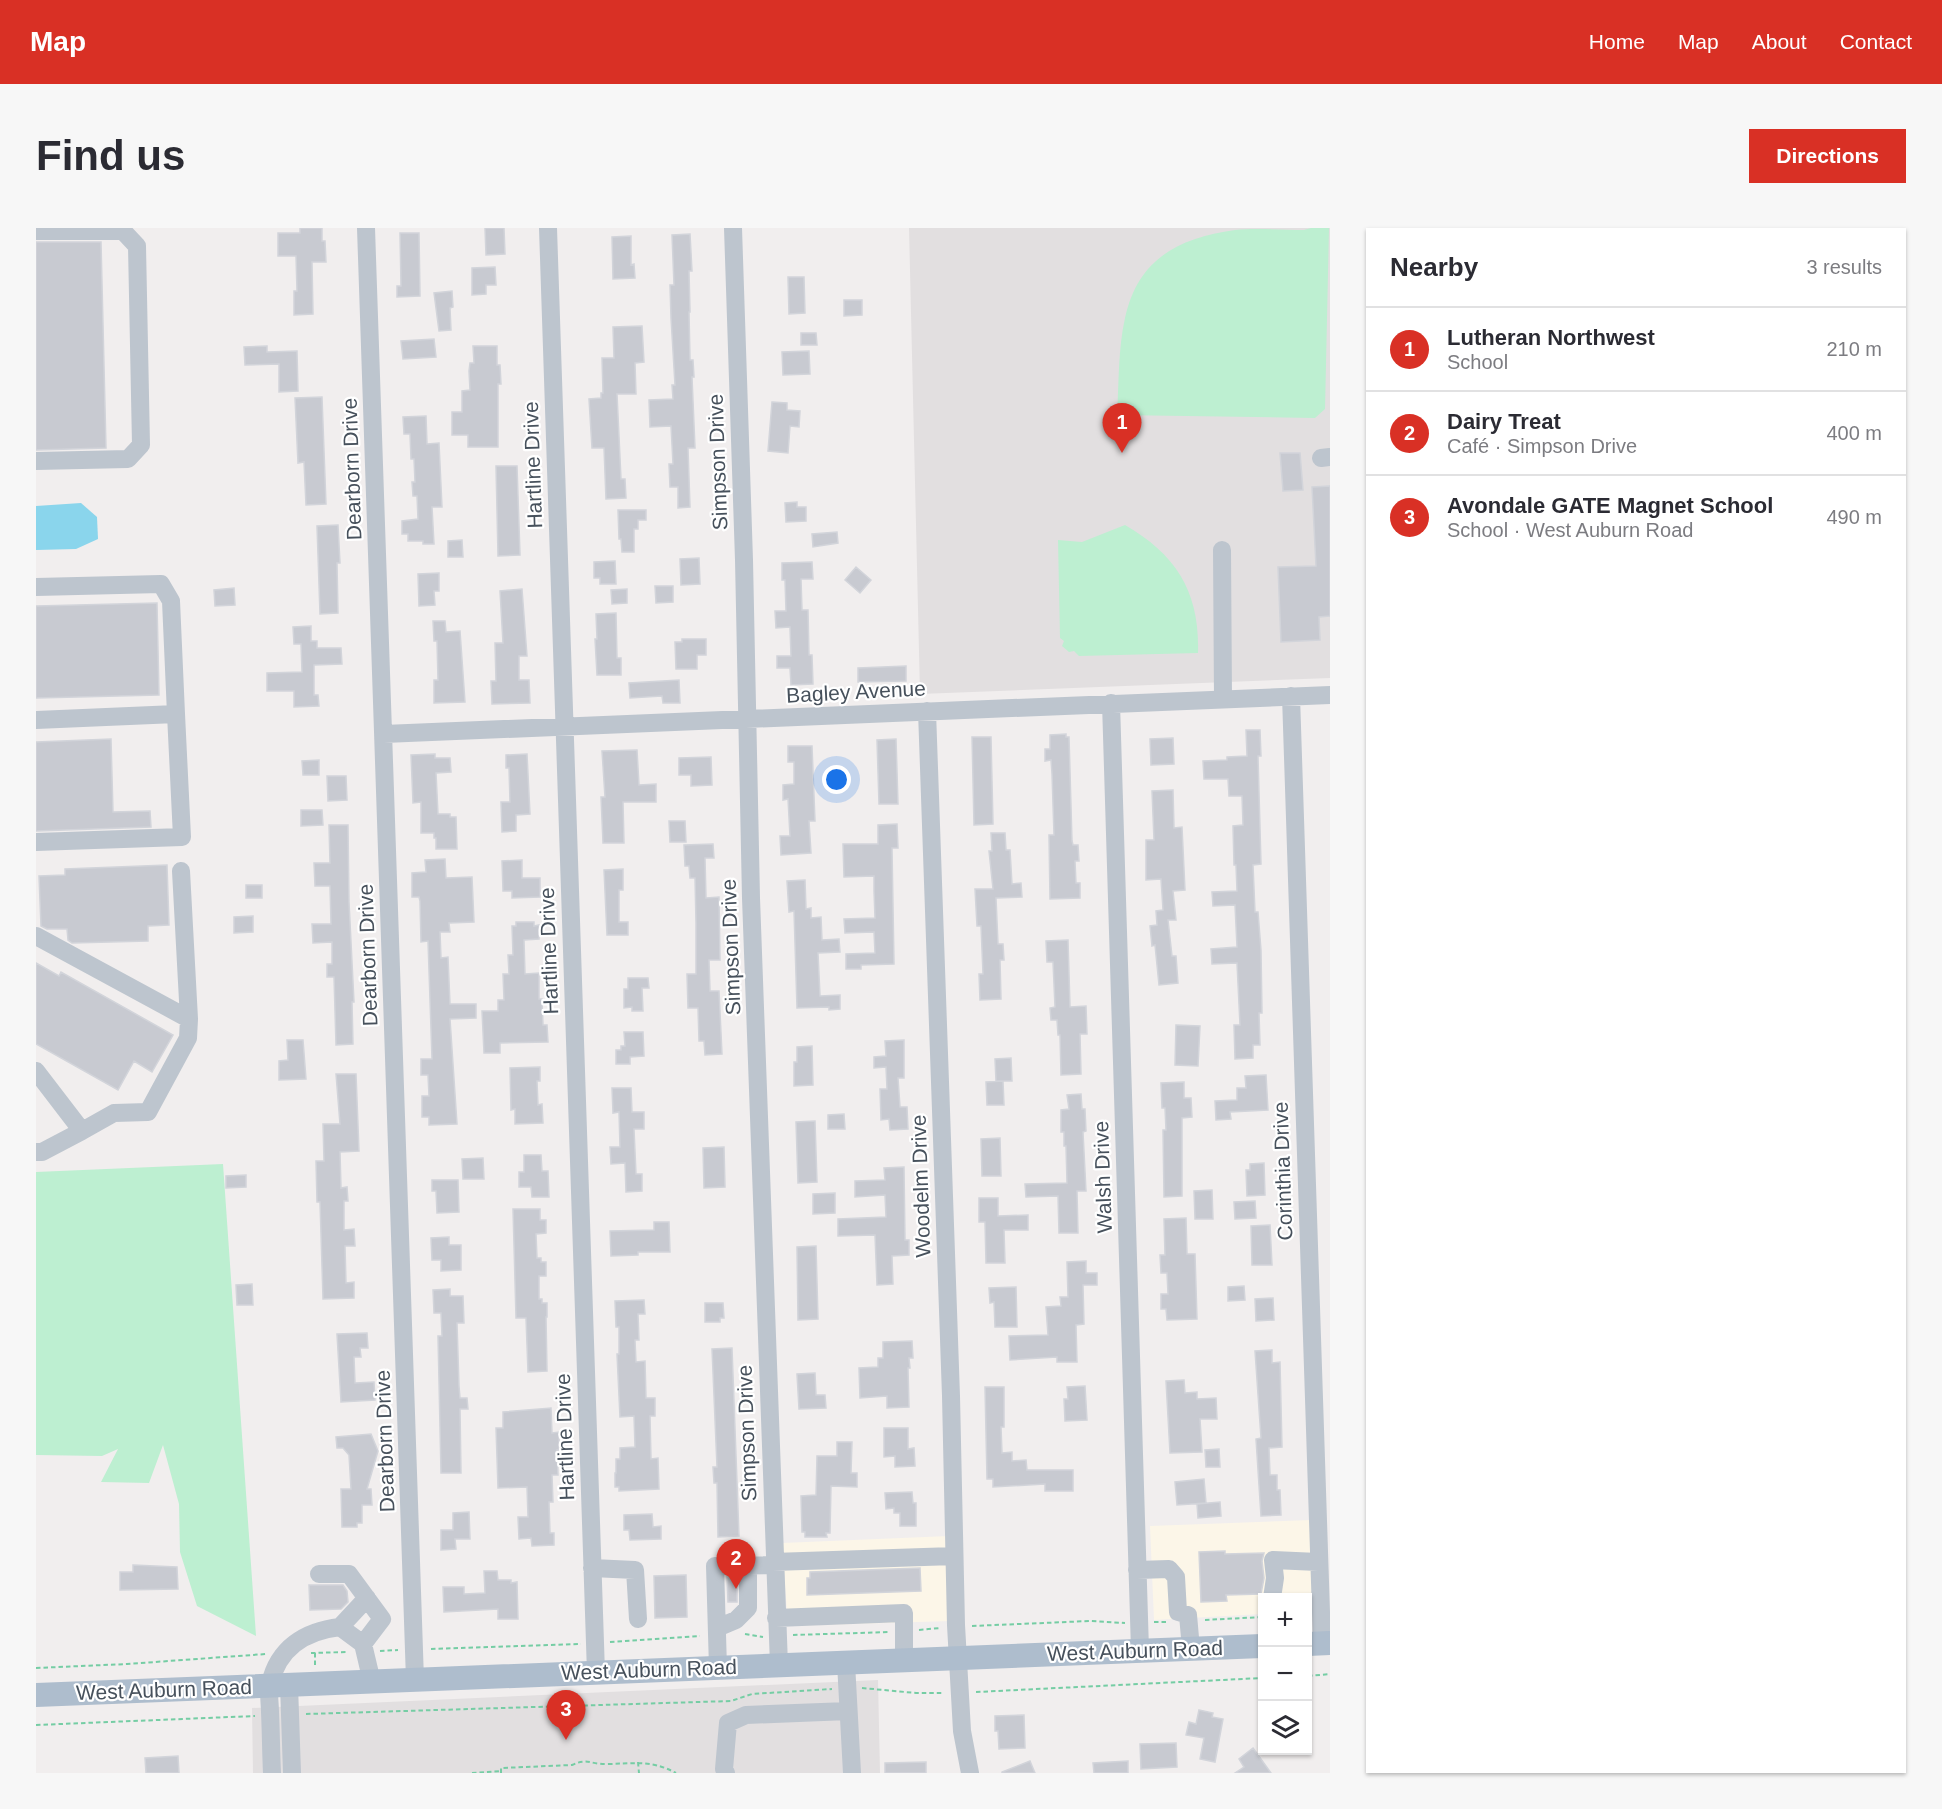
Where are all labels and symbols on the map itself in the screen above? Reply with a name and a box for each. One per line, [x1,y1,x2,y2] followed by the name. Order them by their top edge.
[704,393,731,531] street label: Simpson Drive
[338,397,365,541] street label: Dearborn Drive
[519,401,546,529] street label: Hartline Drive
[1102,404,1142,453] pin: 1
[786,676,926,707] street label: Bagley Avenue
[822,765,851,794] your location
[717,878,744,1016] street label: Simpson Drive
[354,883,381,1027] street label: Dearborn Drive
[535,887,562,1015] street label: Hartline Drive
[1269,1101,1296,1241] street label: Corinthia Drive
[907,1114,934,1258] street label: Woodelm Drive
[1089,1120,1116,1234] street label: Walsh Drive
[733,1364,760,1502] street label: Simpson Drive
[371,1369,398,1513] street label: Dearborn Drive
[551,1373,578,1501] street label: Hartline Drive
[716,1540,756,1589] pin: 2
[1047,1636,1223,1665] street label: West Auburn Road
[561,1655,737,1684] street label: West Auburn Road
[76,1675,252,1704] street label: West Auburn Road
[546,1690,586,1740] pin: 3

